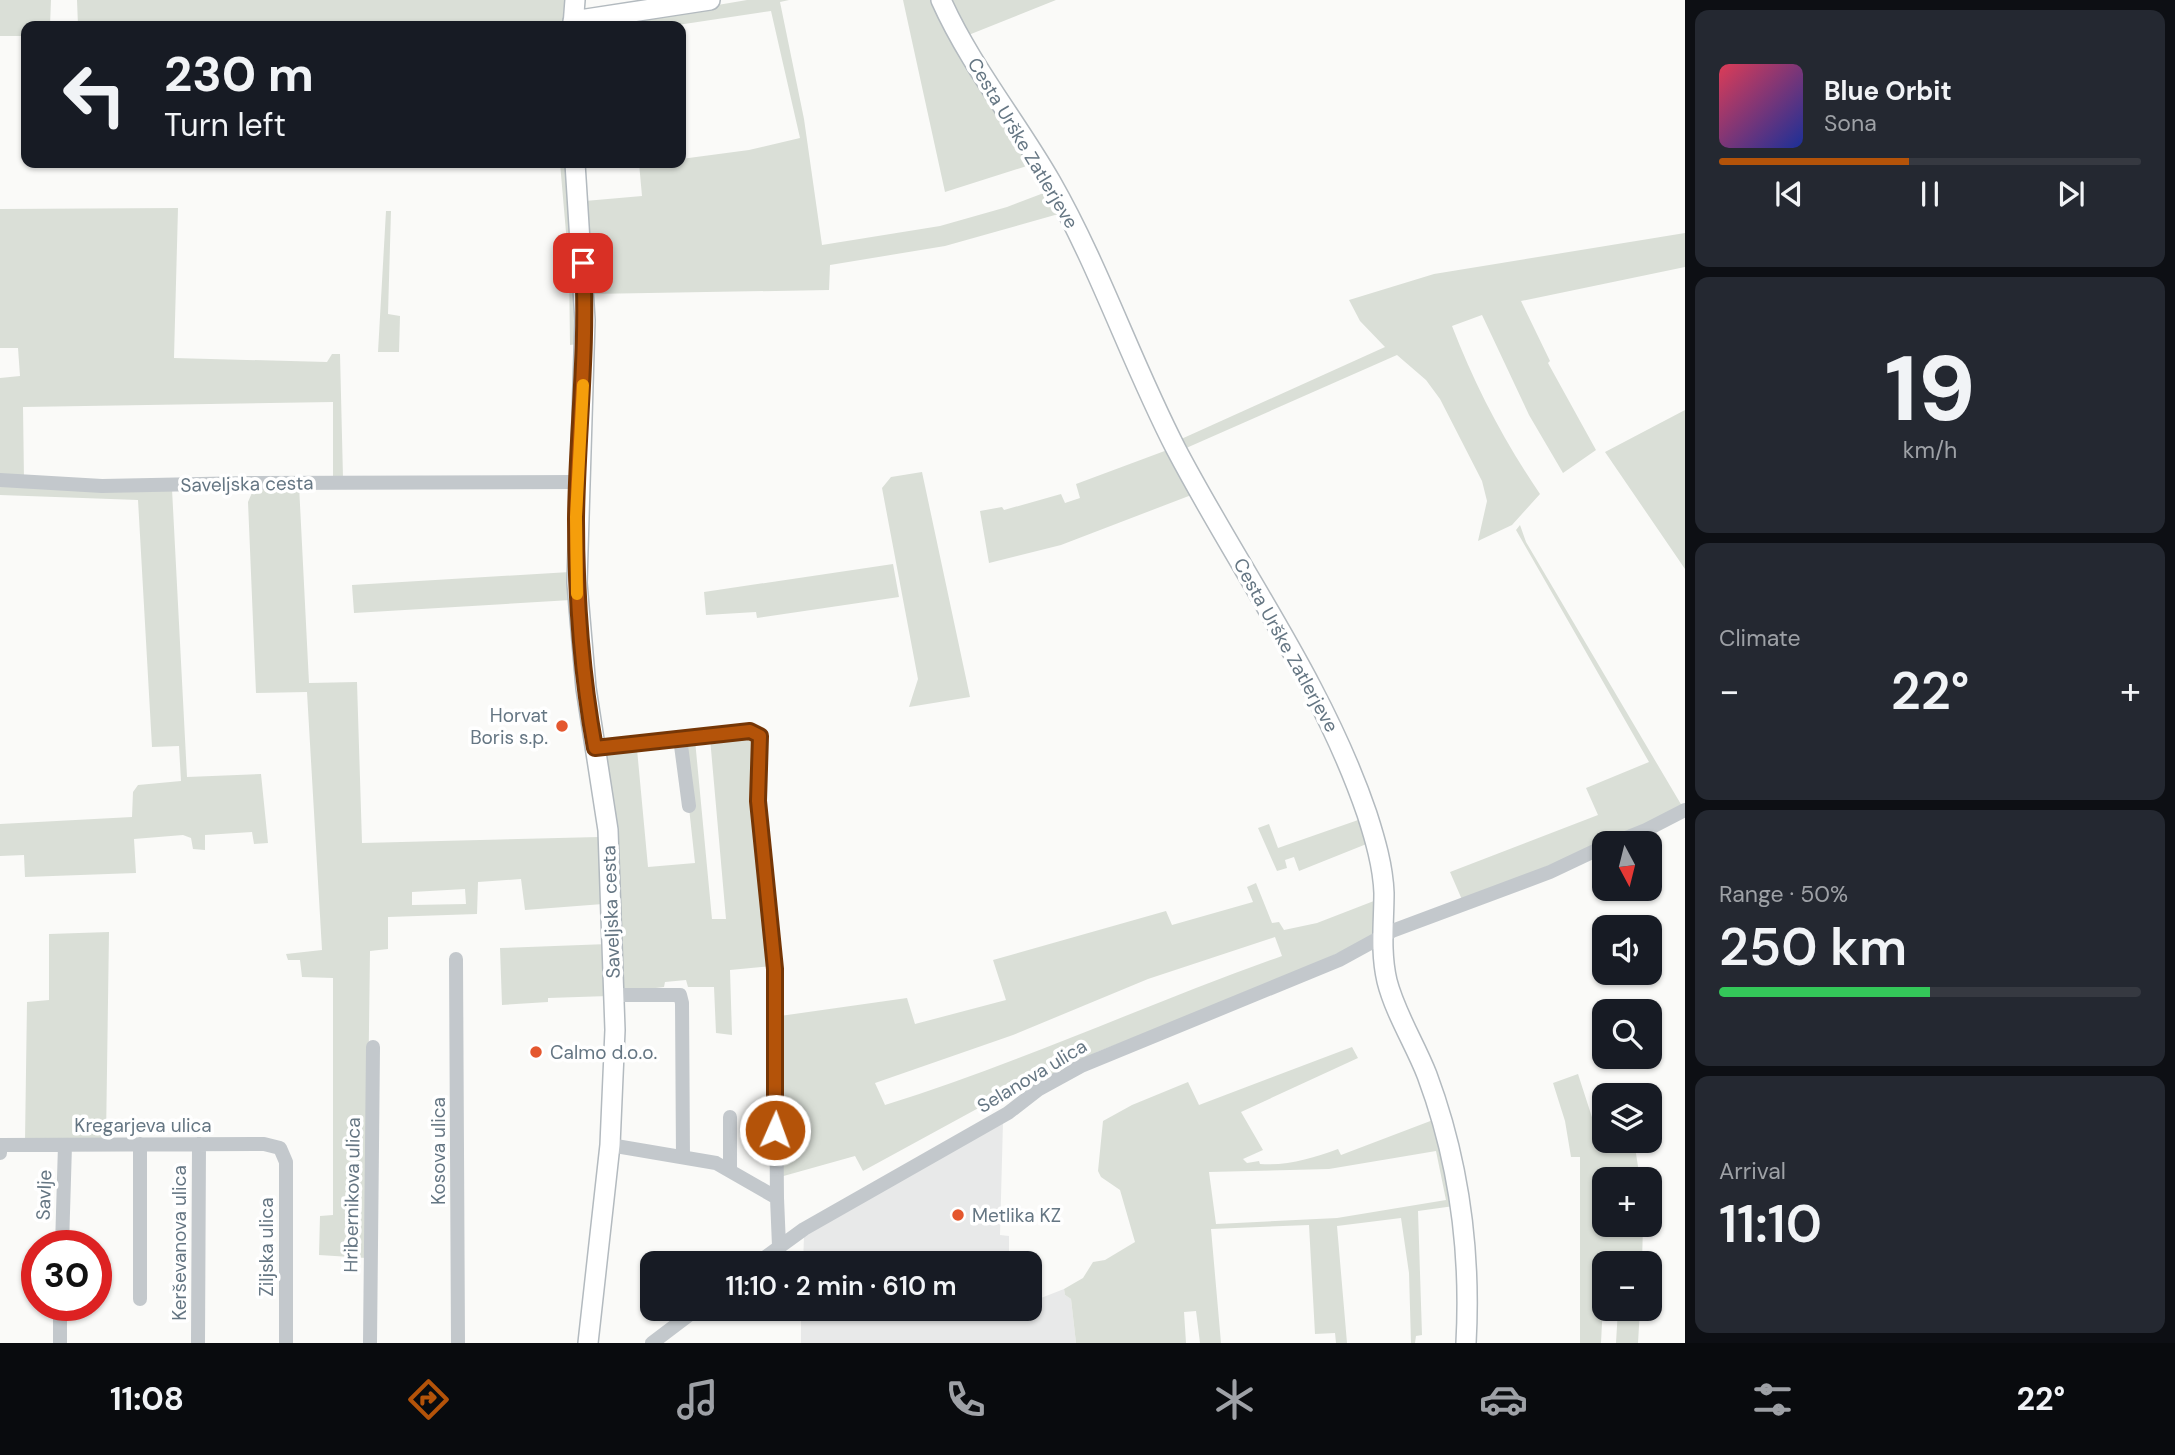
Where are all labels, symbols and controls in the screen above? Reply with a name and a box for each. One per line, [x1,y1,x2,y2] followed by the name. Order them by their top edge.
[164,42,314,106] text: 230 m
[49,49,140,140] icon: left
[962,53,1084,233] street label: Cesta Urške Zatlerjeve
[1824,74,1952,108] text: Blue Orbit
[164,104,286,146] text: Turn left
[1824,108,1877,138] text: Sona
[1770,175,1808,213] icon: previous
[1911,175,1949,213] icon: pause
[2052,175,2090,213] icon: next
[553,233,613,293] pin
[564,244,602,282] icon: arrive
[1885,330,1975,448] text: 19
[1903,435,1957,465] text: km/h
[180,470,314,498] street label: Saveljska cesta
[1228,554,1344,736] street label: Cesta Urške Zatlerjeve
[1719,623,1801,653] text: Climate
[1891,657,1969,725] text: 22°
[1719,666,1740,716] text: −
[2120,666,2141,716] text: +
[470,703,548,750] place label: Horvat Boris s.p.
[554,718,570,734] marker: Horvat Boris s.p.
[1592,831,1662,901] north arrow
[1592,831,1662,1321] map controls
[596,845,626,979] street label: Saveljska cesta
[1719,879,1848,909] text: Range · 50%
[1719,913,1907,981] text: 250 km
[1592,915,1662,985] button: sound
[1592,999,1662,1069] button: search
[972,1033,1092,1119] street label: Selanova ulica
[550,1040,657,1065] place label: Calmo d.o.o.
[528,1044,544,1060] marker: Calmo d.o.o.
[1592,1083,1662,1153] button: layers
[738,1093,812,1167] position arrow
[426,1097,451,1205] street label: Kosova ulica
[74,1113,212,1138] street label: Kregarjeva ulica
[338,1117,366,1273] street label: Hribernikova ulica
[1719,1156,1786,1186] text: Arrival
[167,1165,192,1321] street label: Kerševanova ulica
[1592,1167,1662,1237] button: +
[31,1169,57,1221] street label: Savlje
[1719,1190,1822,1258] text: 11:10
[254,1197,279,1297] street label: Ziljska ulica
[972,1203,1061,1228] place label: Metlika KZ
[950,1207,966,1223] marker: Metlika KZ
[21,1230,112,1321] speed limit sign: 30
[1592,1251,1662,1321] button: −
[725,1269,957,1303] text: 11:10 · 2 min · 610 m
[404,1375,453,1424] icon: directions
[673,1375,722,1424] icon: music
[941,1375,990,1424] icon: phone
[1210,1375,1259,1424] icon: climate
[1479,1375,1528,1424] icon: car
[1748,1375,1797,1424] icon: filters
[110,1378,184,1420] text: 11:08
[2016,1378,2065,1420] text: 22°

